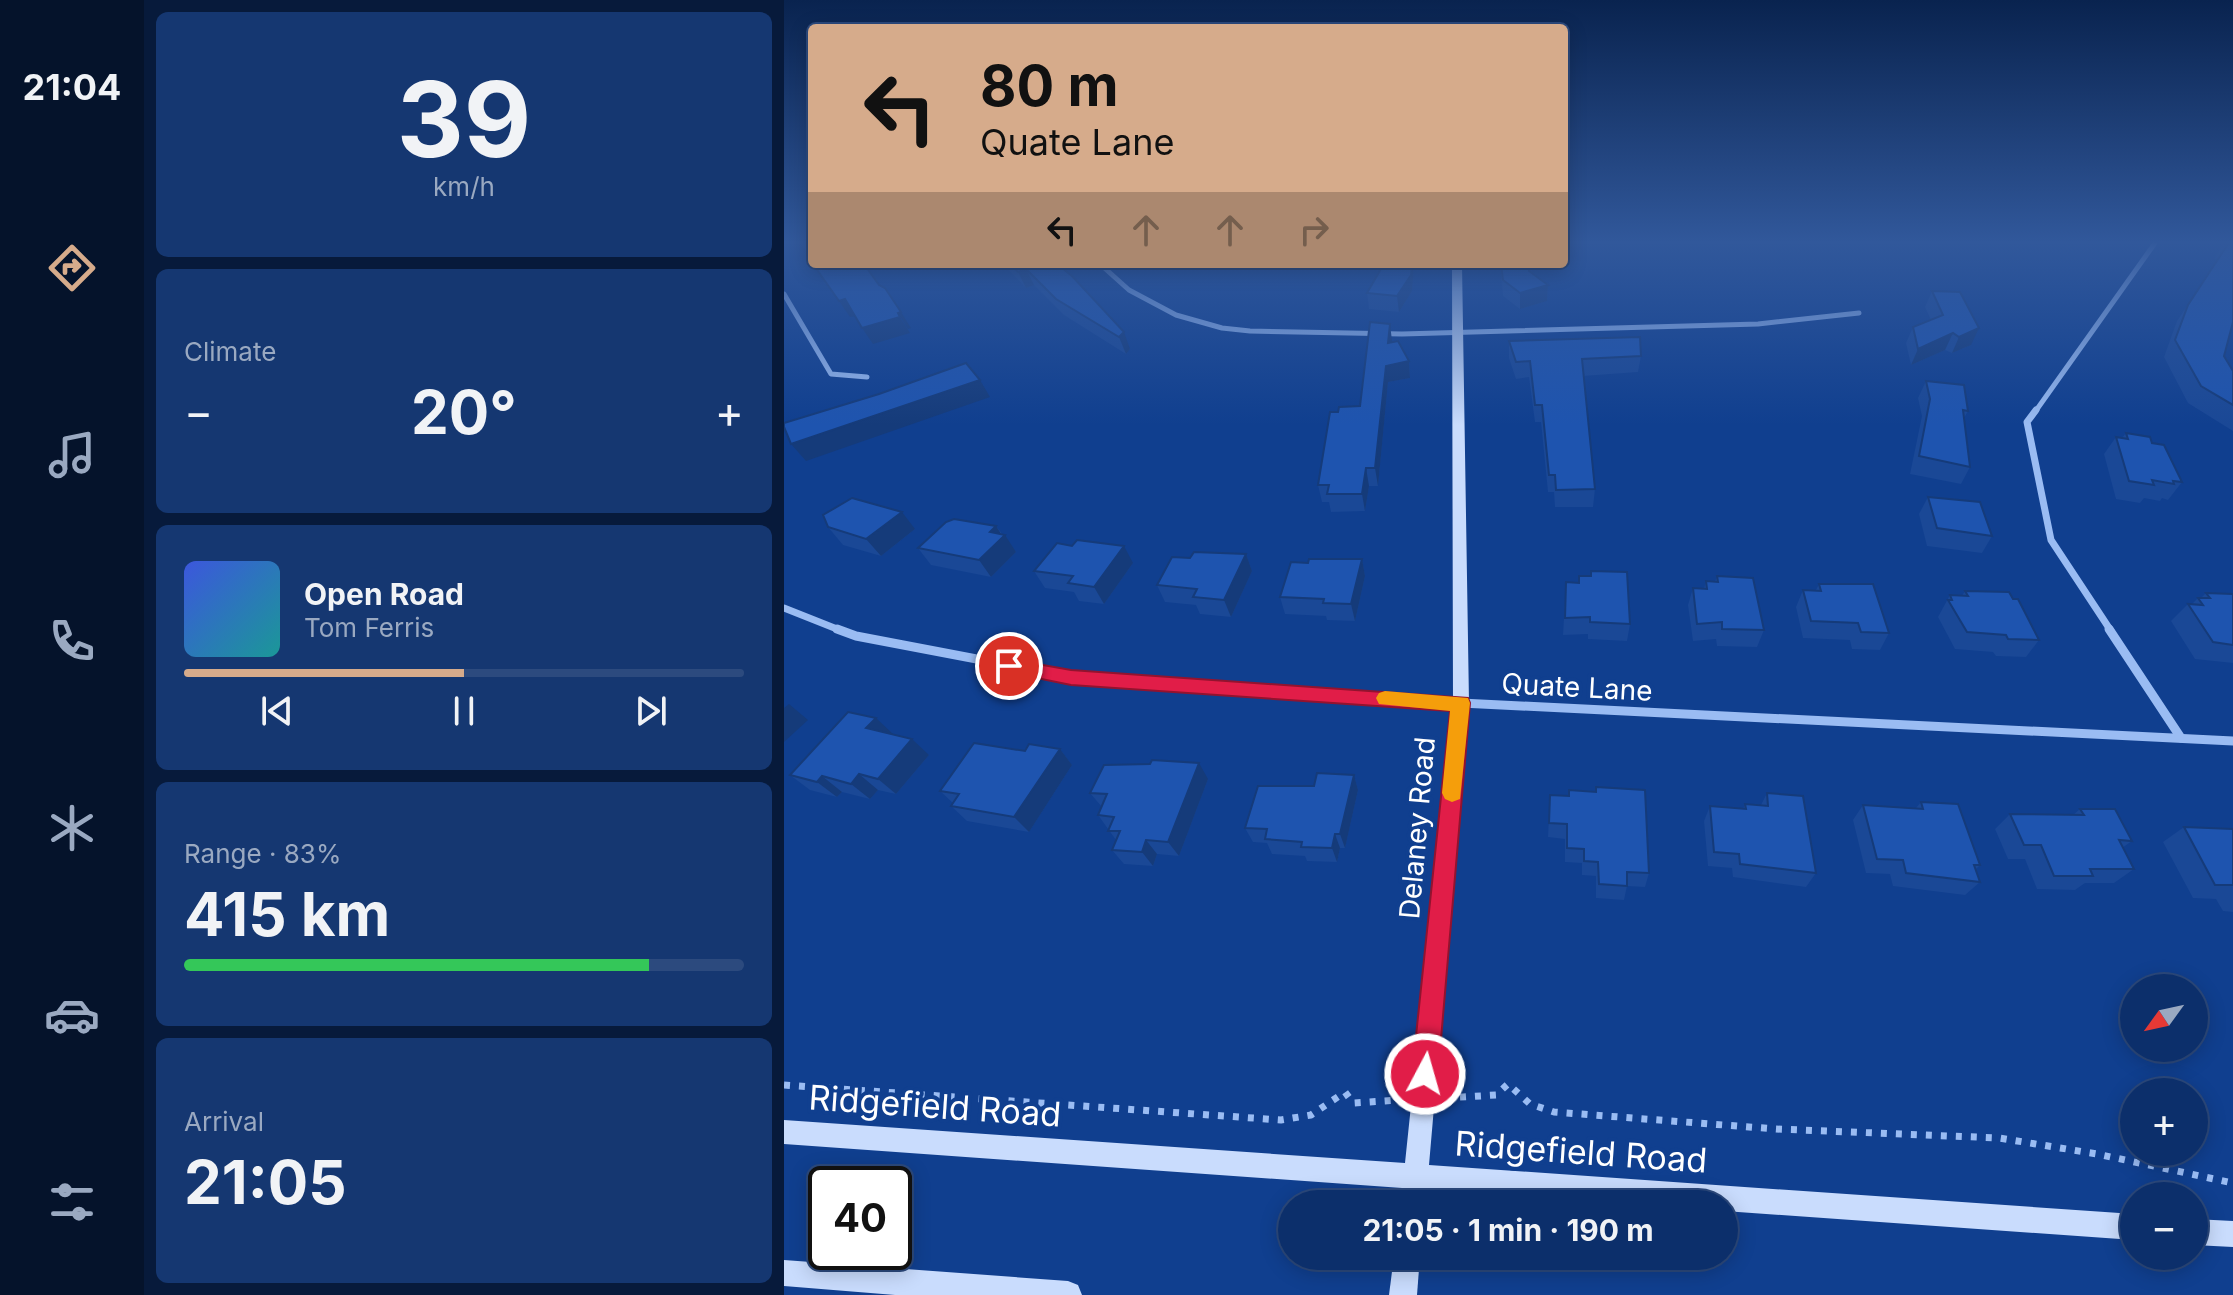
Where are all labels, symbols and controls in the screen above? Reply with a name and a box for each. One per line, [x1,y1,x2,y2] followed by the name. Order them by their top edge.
[980,52,1119,120] text: 80 m
[397,56,531,182] text: 39
[848,56,952,160] icon: left
[23,65,121,109] text: 21:04
[980,120,1174,164] text: Quate Lane
[433,171,495,202] text: km/h
[1040,208,1084,252] icon: left
[1124,208,1168,252] icon: ahead
[1208,208,1252,252] icon: ahead
[1292,208,1336,252] icon: right
[44,240,100,296] icon: directions
[184,336,276,367] text: Climate
[411,376,517,448] text: 20°
[184,385,213,439] text: −
[715,385,744,439] text: +
[44,427,100,483] icon: music
[304,576,464,612] text: Open Road
[304,612,434,643] text: Tom Ferris
[44,613,100,669] icon: phone
[975,632,1043,700] pin
[987,644,1031,688] icon: arrive
[1501,666,1653,708] street label: Quate Lane
[255,689,299,733] icon: previous
[442,689,486,733] icon: pause
[629,689,673,733] icon: next
[1392,736,1442,920] street label: Delaney Road
[44,800,100,856] icon: climate
[184,838,341,869] text: Range · 83%
[184,878,390,950] text: 415 km
[2120,974,2208,1062] north arrow
[2120,974,2208,1270] map controls
[44,987,100,1043] icon: car
[1383,1032,1467,1116] position arrow
[807,1076,1063,1135] street label: Ridgefield Road
[2120,1078,2208,1166] button: +
[184,1106,264,1137] text: Arrival
[1453,1122,1709,1181] street label: Ridgefield Road
[184,1146,347,1218] text: 21:05
[808,1166,912,1270] speed limit sign: 40
[44,1174,100,1230] icon: filters
[2120,1182,2208,1270] button: −
[1362,1212,1654,1248] text: 21:05 · 1 min · 190 m

